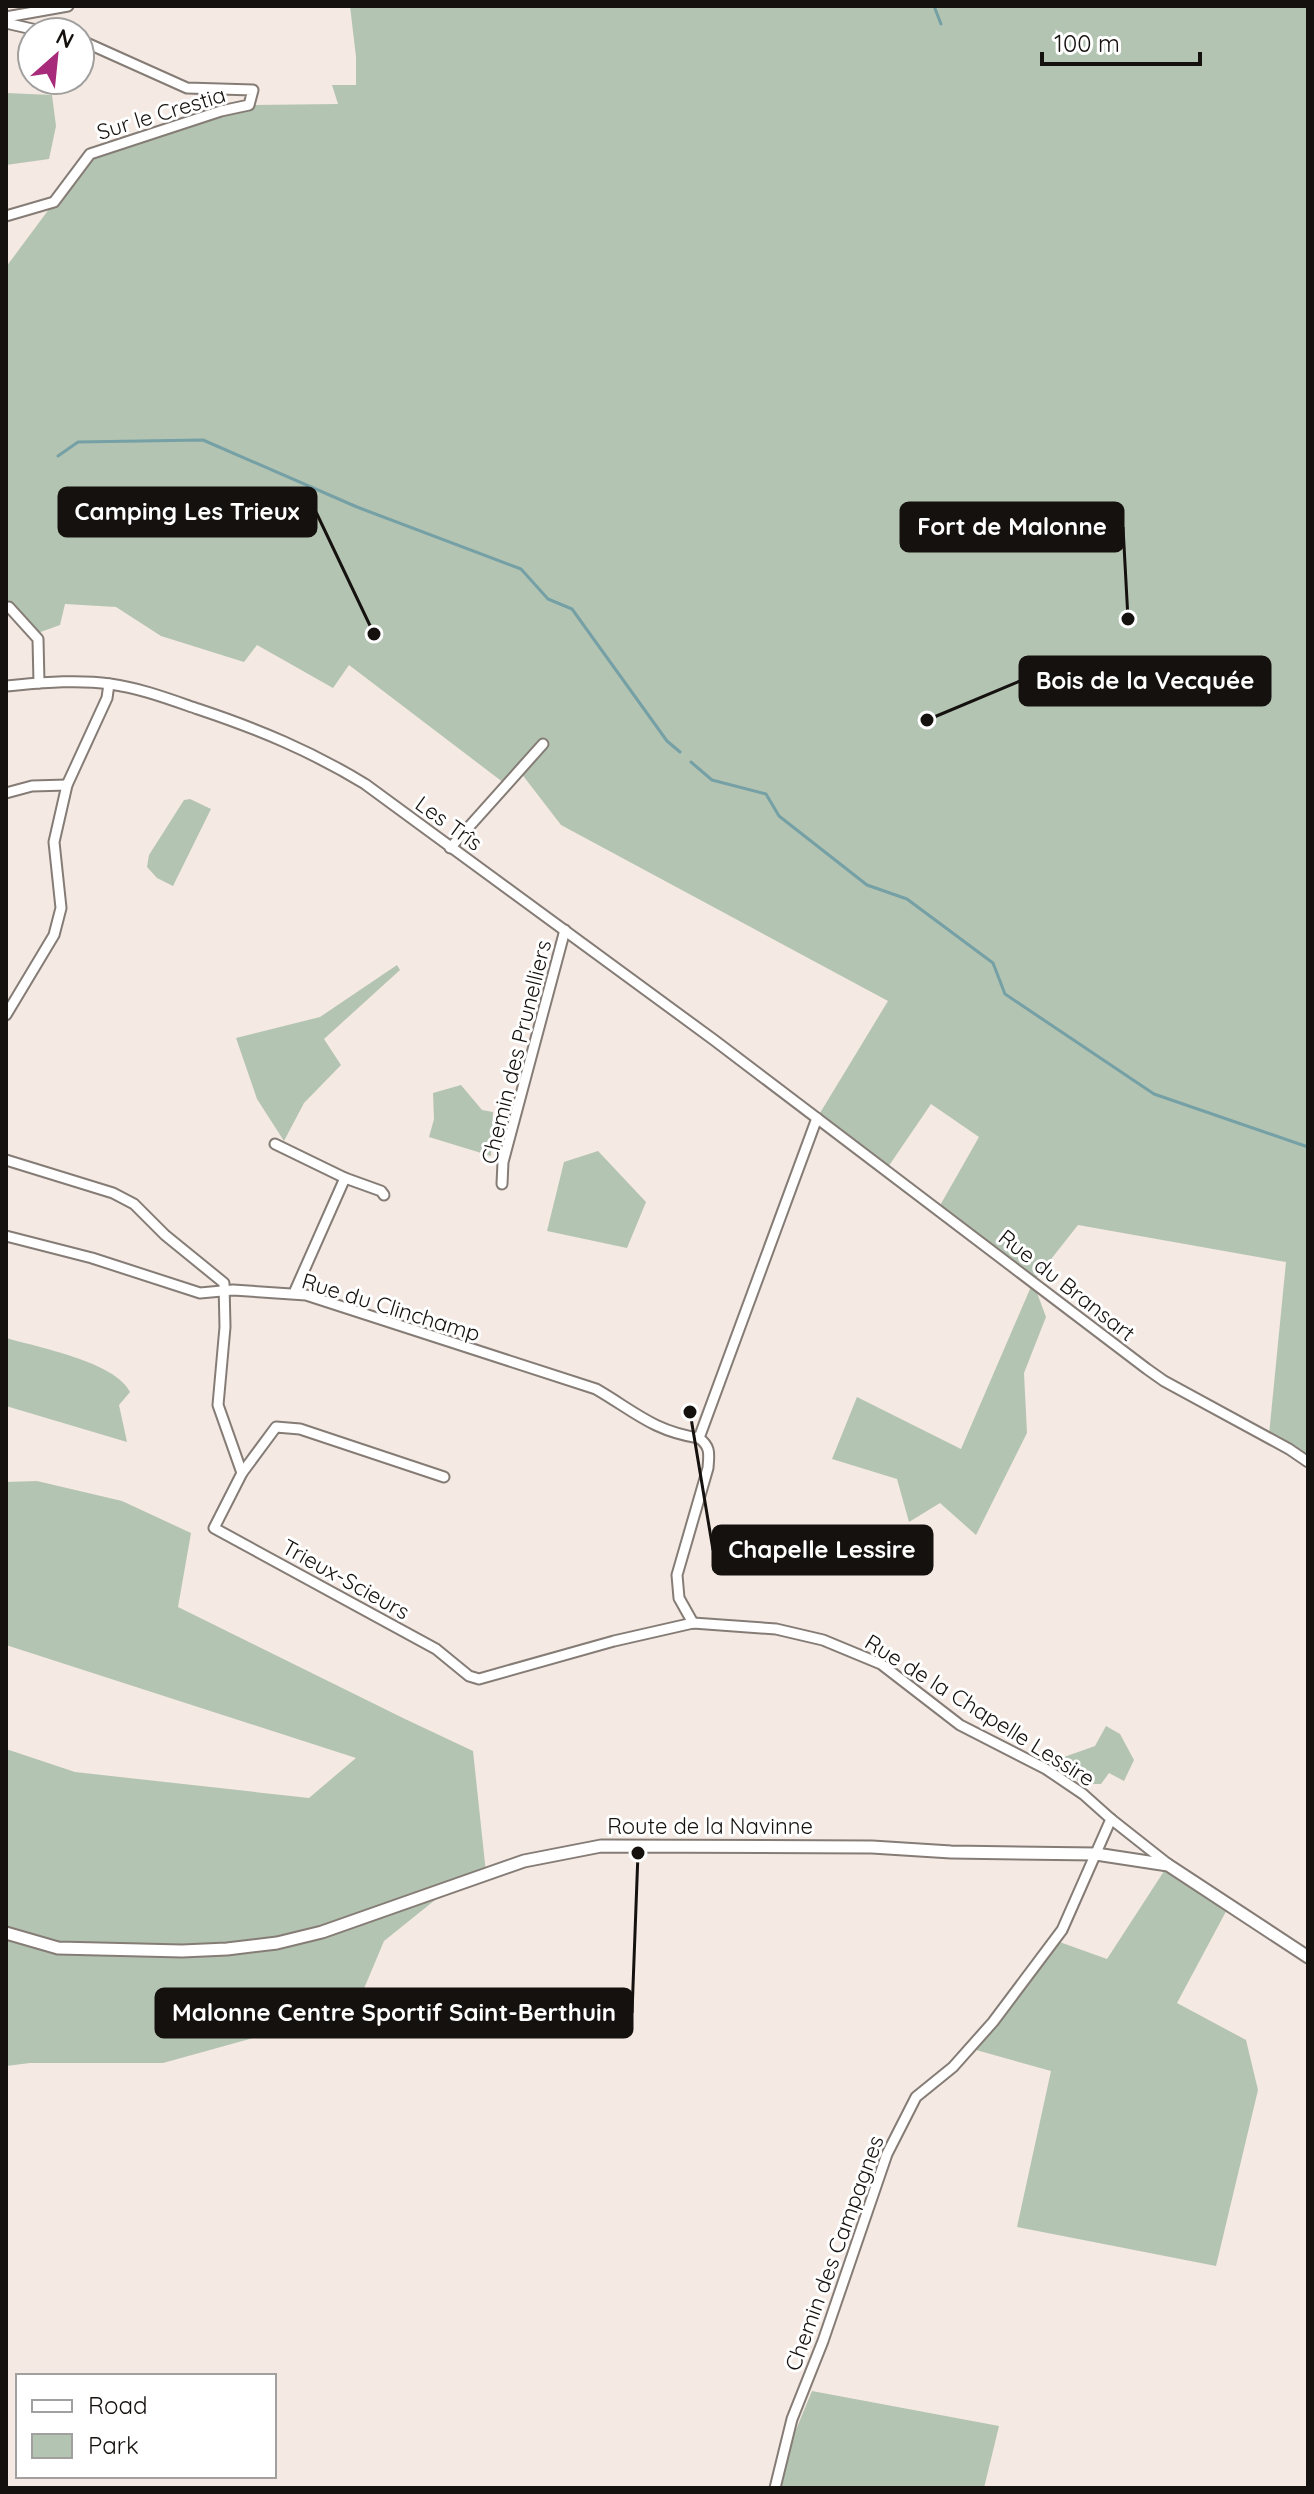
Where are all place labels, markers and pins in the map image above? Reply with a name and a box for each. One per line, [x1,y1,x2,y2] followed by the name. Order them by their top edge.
[59,488,316,536] callout: Camping Les Trieux
[901,503,1123,551] callout: Fort de Malonne
[1020,657,1270,705] callout: Bois de la Vecquée
[713,1526,932,1574] callout: Chapelle Lessire
[156,1989,632,2037] callout: Malonne Centre Sportif Saint-Berthuin

